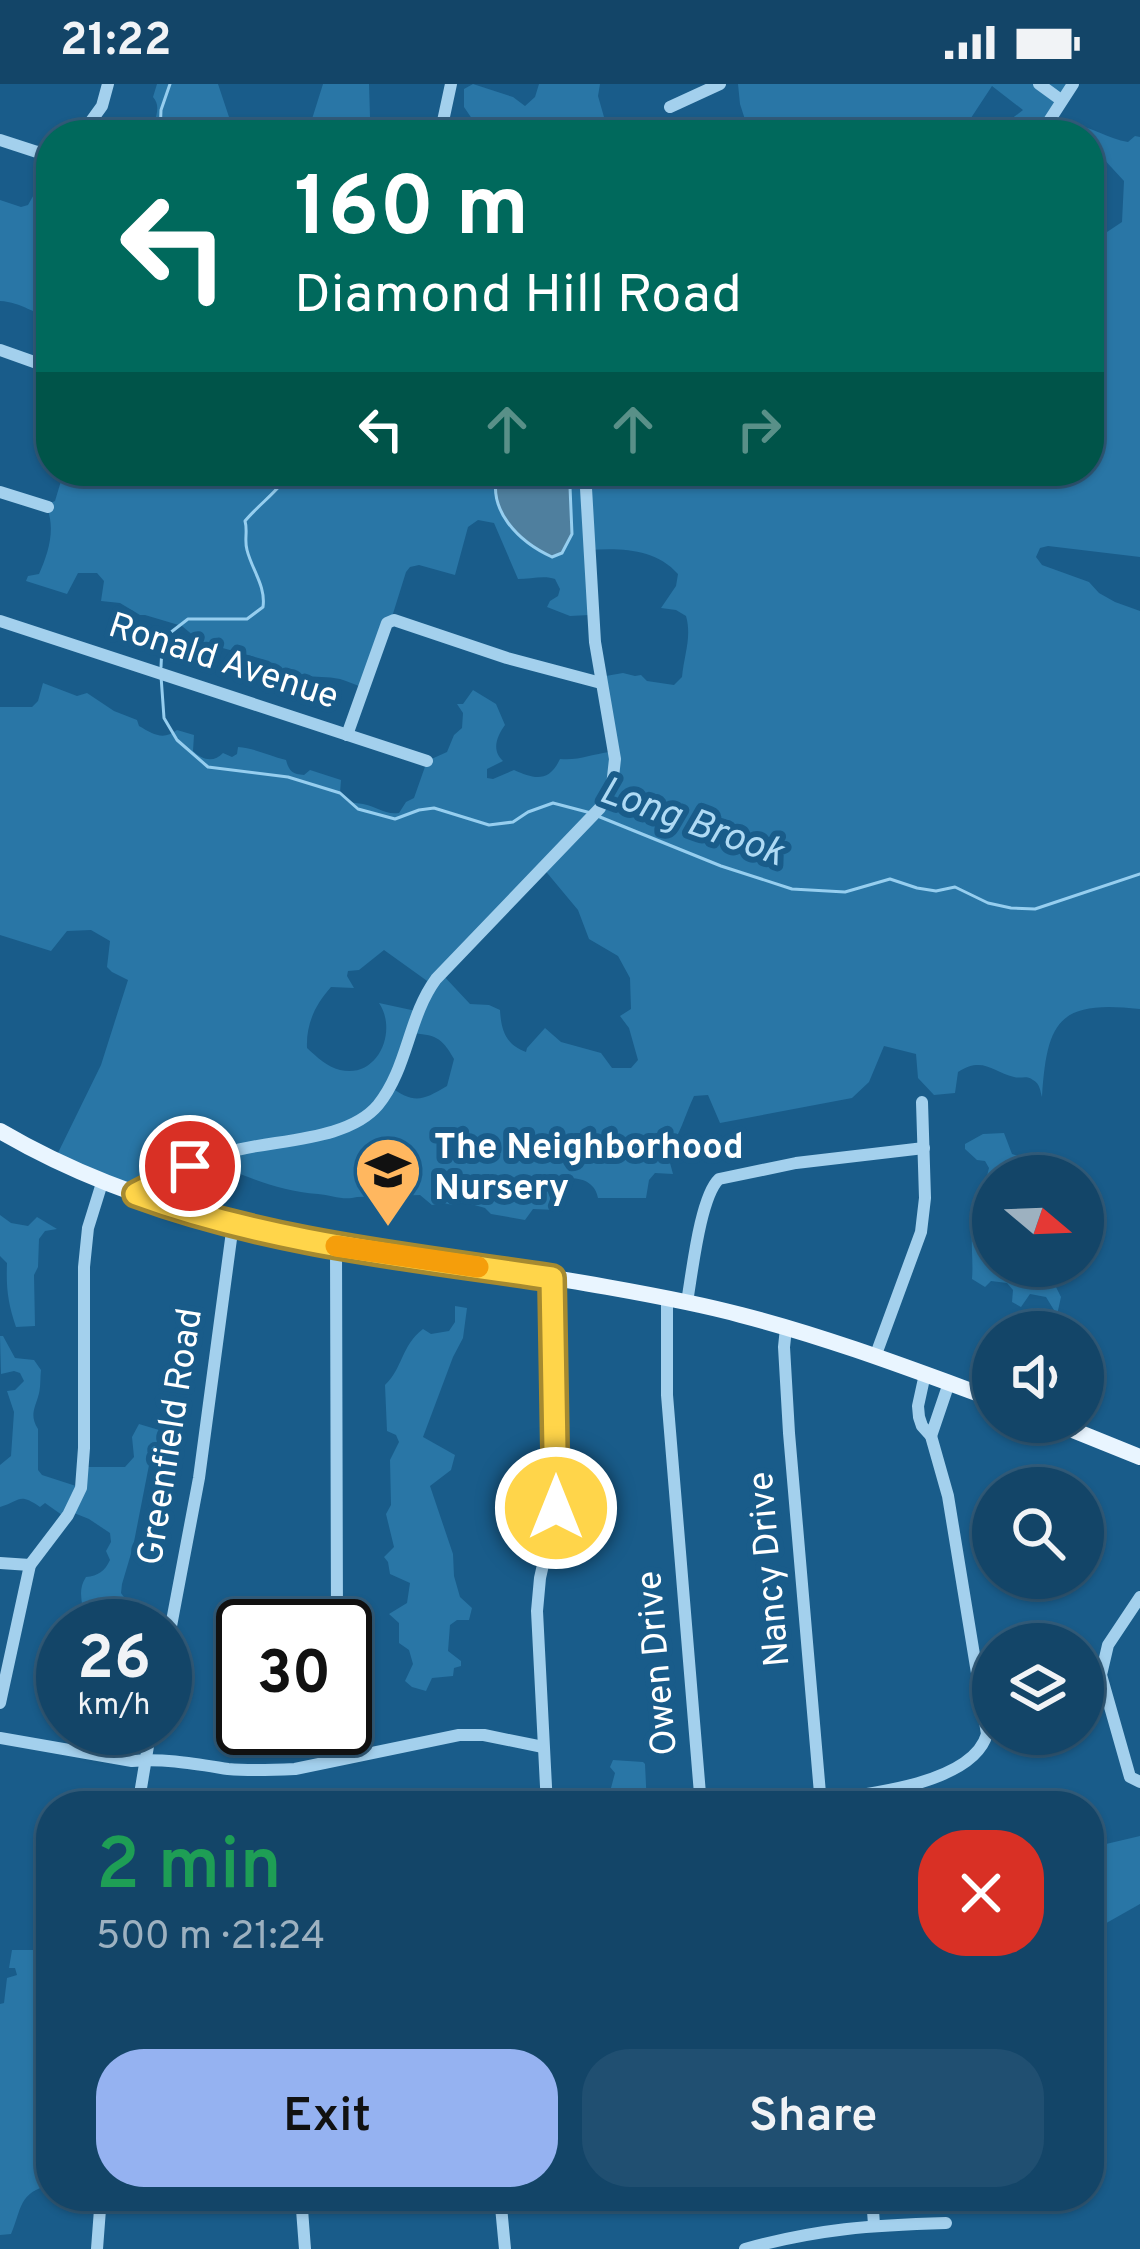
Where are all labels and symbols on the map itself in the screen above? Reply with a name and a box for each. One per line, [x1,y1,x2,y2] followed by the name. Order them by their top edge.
[102,604,344,722] street label: Ronald Avenue
[592,768,791,880] water label: Long Brook
[139,1115,241,1217] pin
[434,1126,744,1213] place label: The Neighborhood Nursery
[353,1135,423,1229] school or university icon: The Neighborhood Nursery
[972,1155,1104,1287] north arrow
[129,1305,215,1569] street label: Greenfield Road
[493,1445,619,1571] position arrow
[740,1470,802,1668] street label: Nancy Drive
[628,1569,690,1757] street label: Owen Drive
[216,1599,372,1755] speed limit sign: 30

